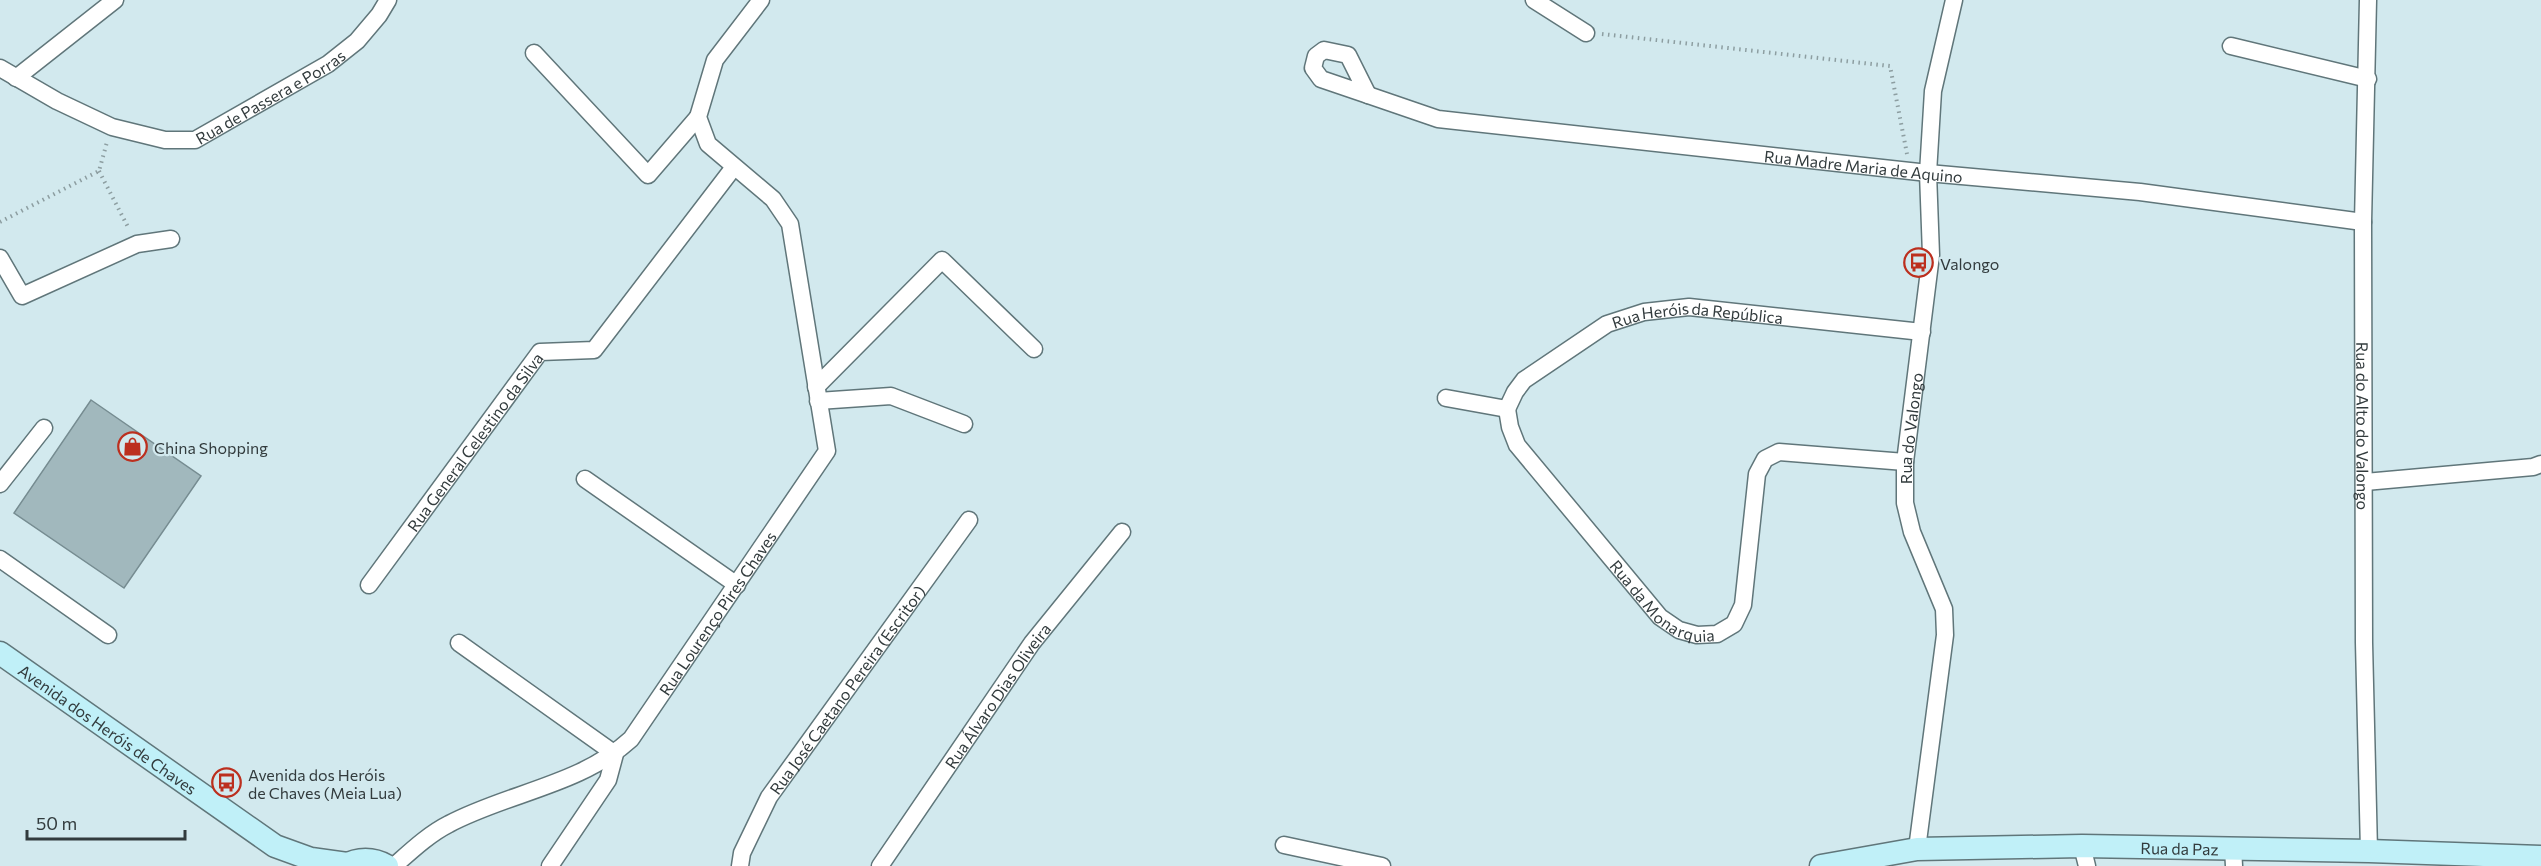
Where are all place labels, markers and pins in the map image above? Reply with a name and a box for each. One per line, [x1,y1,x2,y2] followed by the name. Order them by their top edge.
[1903,247,1935,279] bus stop icon: Valongo
[1940,254,1999,273] place label: Valongo
[117,431,149,463] shop icon: China Shopping
[154,438,268,457] place label: China Shopping
[248,765,402,802] place label: Avenida dos Heróis de Chaves (Meia Lua)
[211,767,243,799] bus stop icon: Avenida dos Heróis de Chaves (Meia Lua)

